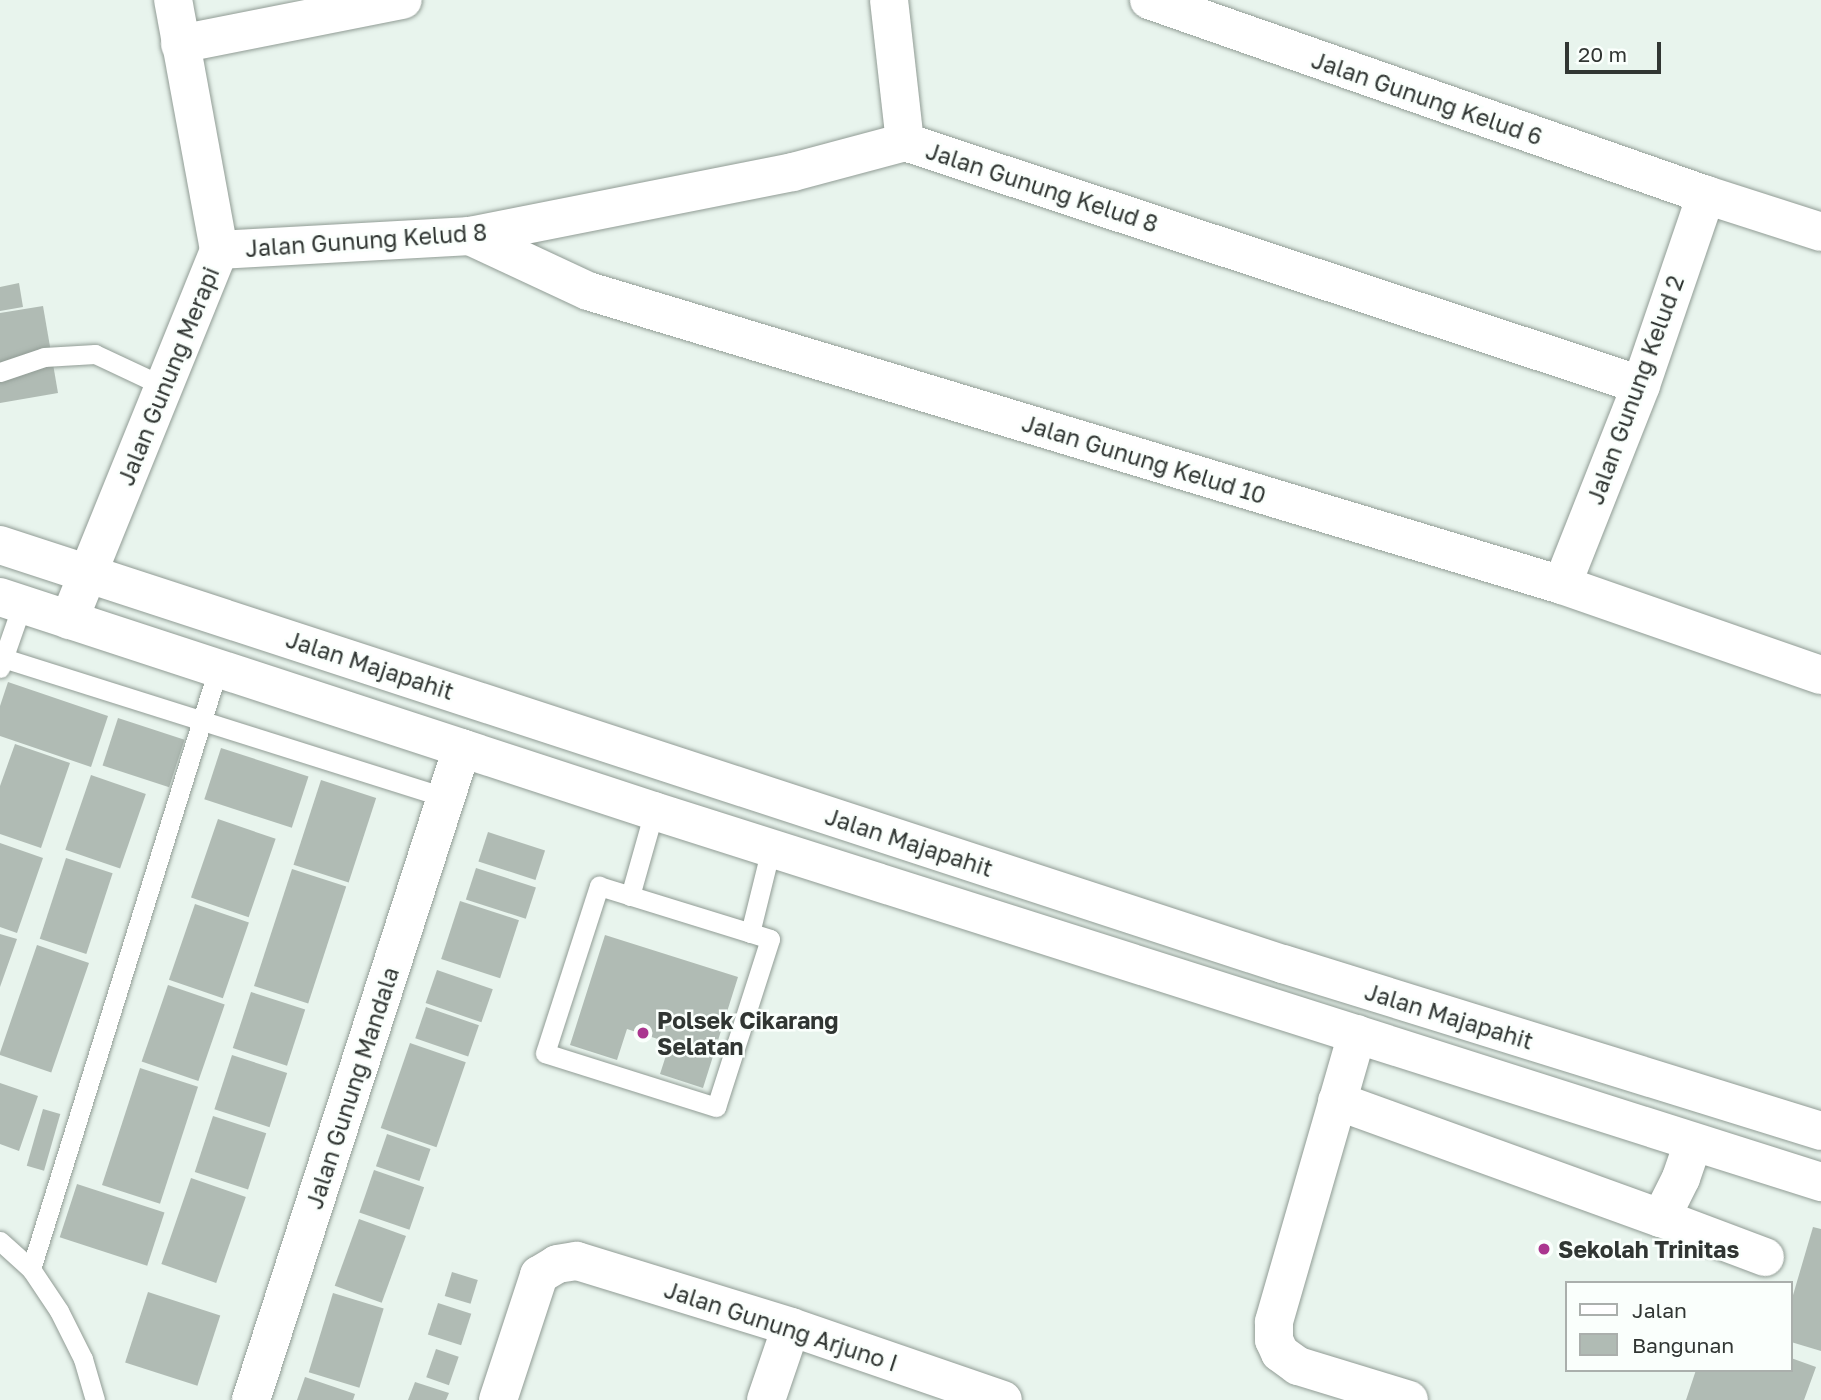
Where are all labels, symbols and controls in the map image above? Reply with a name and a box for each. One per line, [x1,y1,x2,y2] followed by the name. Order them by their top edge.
[1569,28,1665,72] scale bar
[1578,41,1627,67] text: 20 m
[1308,46,1546,150] street label: Jalan Gunung Kelud 6
[923,136,1161,238] street label: Jalan Gunung Kelud 8
[244,218,488,262] street label: Jalan Gunung Kelud 8
[111,263,225,489] street label: Jalan Gunung Merapi
[1581,272,1689,508] street label: Jalan Gunung Kelud 2
[1019,409,1269,509] street label: Jalan Gunung Kelud 10
[283,625,457,705] street label: Jalan Majapahit
[822,802,996,882] street label: Jalan Majapahit
[300,964,404,1212] street label: Jalan Gunung Mandala
[1361,977,1537,1055] street label: Jalan Majapahit
[657,1006,838,1060] place label: Polsek Cikarang Selatan
[635,1025,651,1041] marker: Polsek Cikarang Selatan
[1558,1235,1739,1263] place label: Sekolah Trinitas
[1536,1241,1552,1257] marker: Sekolah Trinitas
[661,1275,901,1377] street label: Jalan Gunung Arjuno I
[1566,1281,1793,1372] legend
[1632,1297,1687,1323] text: Jalan
[1632,1332,1734,1358] text: Bangunan

